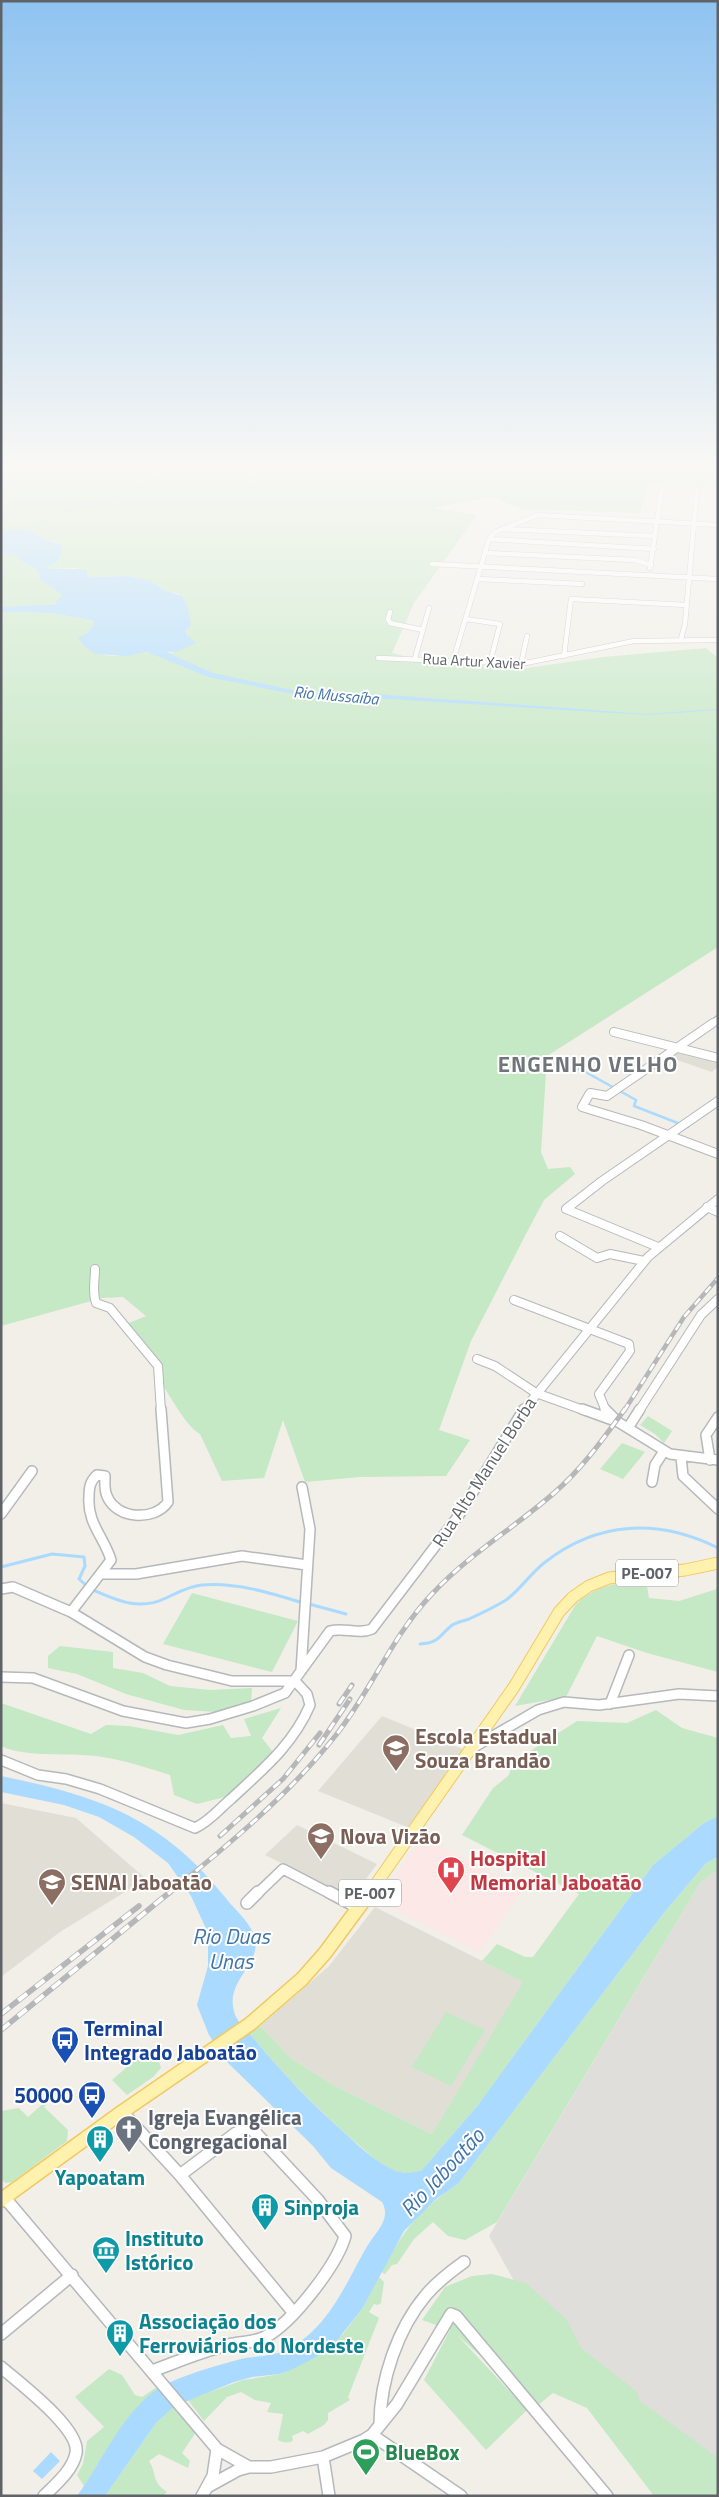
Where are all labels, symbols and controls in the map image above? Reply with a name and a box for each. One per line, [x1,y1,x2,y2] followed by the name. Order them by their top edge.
[422,647,526,675] street label: Rua Artur Xavier
[292,679,381,711] water label: Rio Mussaíba
[498,1047,678,1081] district label: ENGENHO VELHO
[425,1392,543,1552] street label: Rua Alto Manuel Borba
[616,1560,678,1586] road number: PE-007
[415,1720,558,1776] place label: Escola Estadual Souza Brandão
[381,1733,411,1772] school or university icon: Escola Estadual Souza Brandão
[340,1820,441,1852] place label: Nova Vizão
[306,1821,336,1860] school or university icon: Nova Vizão
[470,1842,642,1898] place label: Hospital Memorial Jaboatão
[436,1855,466,1894] hospital icon: Hospital Memorial Jaboatão
[71,1866,212,1898] place label: SENAI Jaboatão
[37,1867,67,1906] school or university icon: SENAI Jaboatão
[339,1880,401,1906] road number: PE-007
[192,1919,271,1978] water label: Rio Duas Unas
[84,2012,257,2068] place label: Terminal Integrado Jaboatão
[50,2025,80,2064] bus stop icon: Terminal Integrado Jaboatão
[14,2079,73,2111] place label: 50000
[77,2080,107,2119] bus stop icon: 50000
[148,2101,302,2157] place label: Igreja Evangélica Congregacional
[114,2114,144,2153] church icon: Igreja Evangélica Congregacional
[392,2119,493,2224] water label: Rio Jaboatão
[85,2124,115,2163] building icon: Yapoatam
[55,2161,145,2193] place label: Yapoatam
[284,2191,359,2223] place label: Sinproja
[250,2192,280,2231] building icon: Sinproja
[125,2222,204,2278] place label: Instituto Istórico
[91,2235,121,2274] museum icon: Instituto Istórico
[139,2305,364,2361] place label: Associação dos Ferroviários do Nordeste
[105,2318,135,2357] building icon: Associação dos Ferroviários do Nordeste
[385,2436,460,2468] place label: BlueBox
[351,2437,381,2476] sports icon: BlueBox

